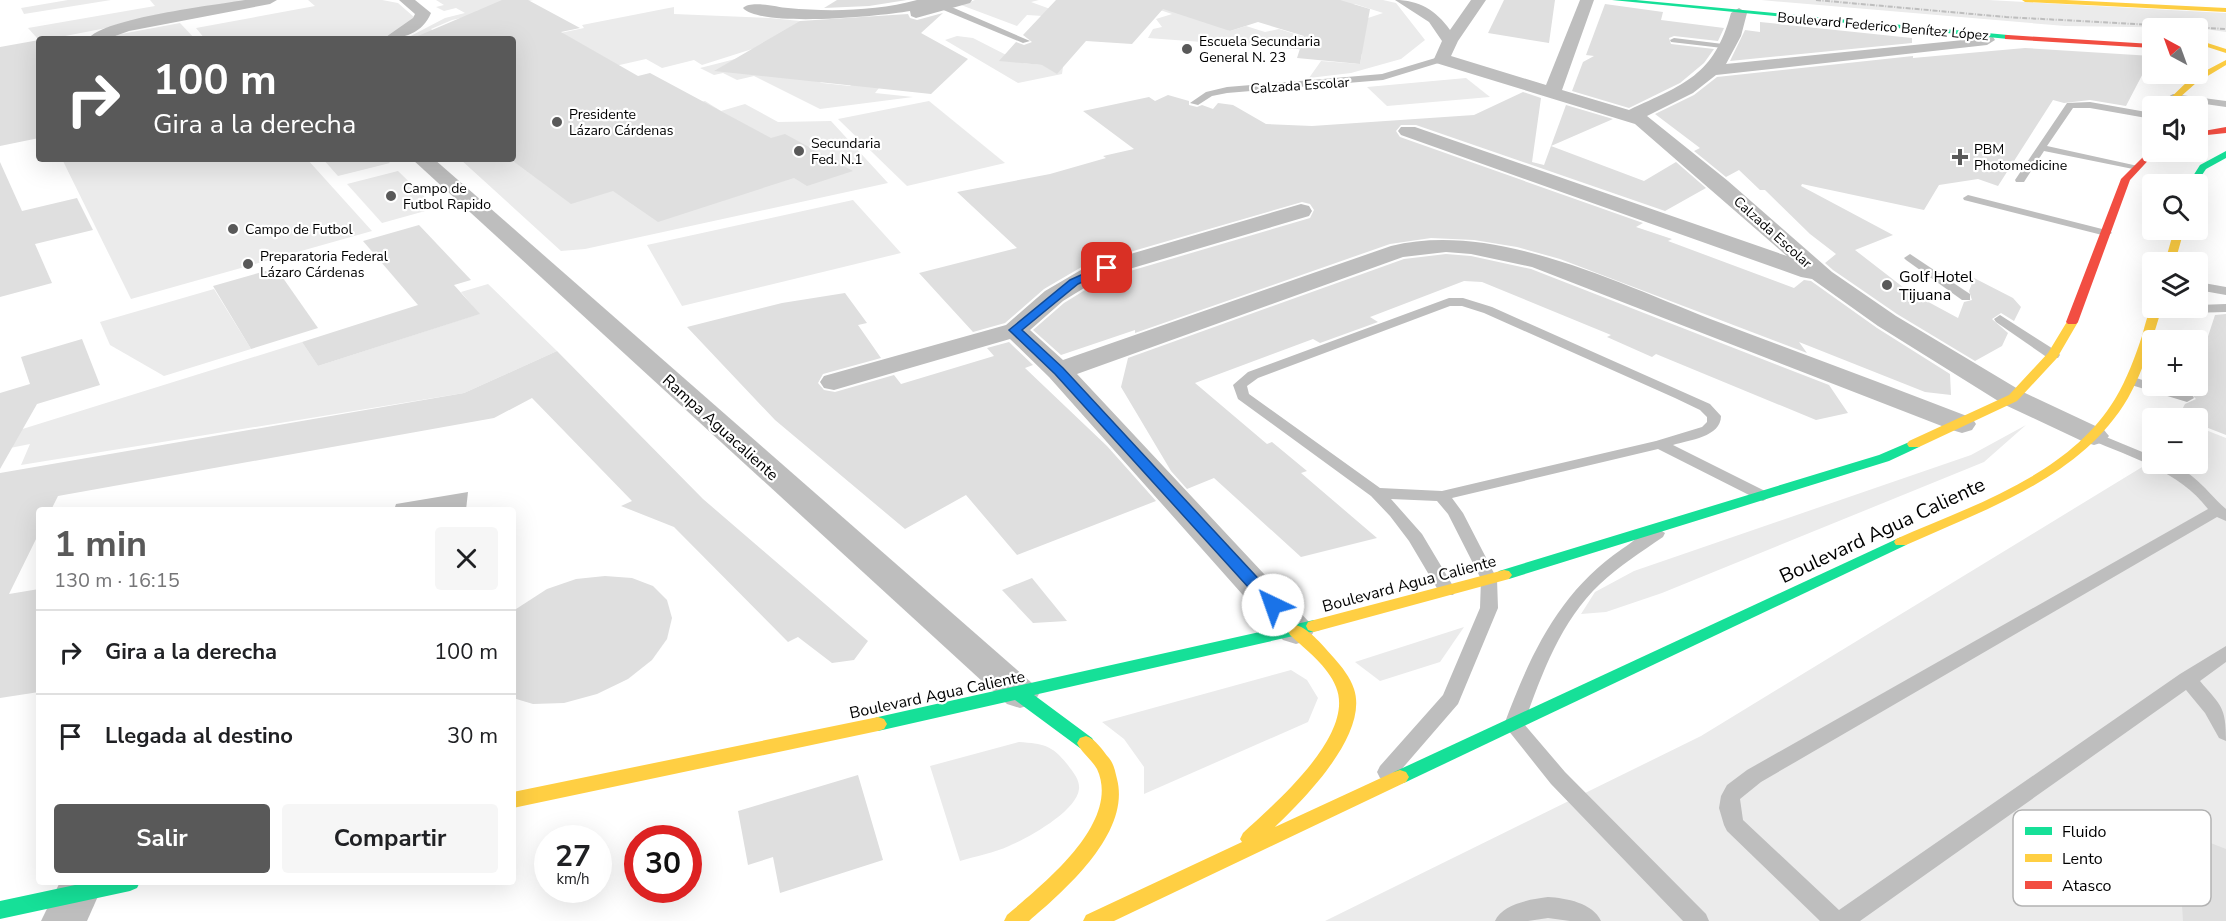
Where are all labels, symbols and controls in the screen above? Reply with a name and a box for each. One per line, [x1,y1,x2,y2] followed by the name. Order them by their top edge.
[1777,8,1990,45] street label: Boulevard Federico Benítez López
[2142,18,2208,84] north arrow
[2142,18,2208,474] map controls
[1199,32,1320,67] place label: Escuela Secundaria General N. 23
[1180,42,1194,56] marker: Escuela Secundaria General N. 23
[153,52,277,109] text: 100 m
[54,60,132,138] icon: right
[1250,73,1350,98] street label: Calzada Escolar
[2142,96,2208,162] button: sound
[569,105,674,140] place label: Presidente Lázaro Cárdenas
[153,106,356,143] text: Gira a la derecha
[550,115,564,129] marker: Presidente Lázaro Cárdenas
[811,134,881,169] place label: Secundaria Fed. N.1
[1974,140,2067,175] place label: PBM Photomedicine
[792,144,806,158] marker: Secundaria Fed. N.1
[1951,148,1969,166] marker: PBM Photomedicine
[2142,174,2208,240] button: search
[403,179,491,214] place label: Campo de Futbol Rapido
[384,189,398,203] marker: Campo de Futbol Rapido
[1729,192,1816,273] street label: Calzada Escolar
[245,220,354,239] place label: Campo de Futbol
[226,222,240,236] marker: Campo de Futbol
[1081,242,1132,293] pin
[260,247,389,282] place label: Preparatoria Federal Lázaro Cárdenas
[1090,251,1123,284] icon: arrive
[2142,252,2208,318] button: layers
[241,257,255,271] marker: Preparatoria Federal Lázaro Cárdenas
[1899,266,1974,306] place label: Golf Hotel Tijuana
[1880,278,1894,292] marker: Golf Hotel Tijuana
[2142,330,2208,396] button: +
[658,370,783,486] street label: Rampa Aguacaliente
[2142,408,2208,474] button: −
[1775,471,1989,590] street label: Boulevard Agua Caliente
[54,520,147,569] text: 1 min
[435,527,498,590] button: close
[1320,550,1499,618] street label: Boulevard Agua Caliente
[54,567,180,594] text: 130 m · 16:15
[1241,573,1305,637] position arrow
[54,636,87,669] icon: right
[105,637,277,667] text: Gira a la derecha
[434,637,498,667] text: 100 m
[847,666,1027,724] street label: Boulevard Agua Caliente
[54,720,87,753] icon: arrive
[105,721,293,751] text: Llegada al destino
[447,721,498,751] text: 30 m
[54,804,270,873] button: Salir
[282,804,498,873] button: Compartir
[2013,810,2211,906] legend
[2062,821,2107,843] text: Fluido
[624,825,702,903] speed limit sign: 30
[555,836,591,877] text: 27
[2062,848,2103,870] text: Lento
[556,869,590,889] text: km/h
[2062,875,2111,897] text: Atasco

